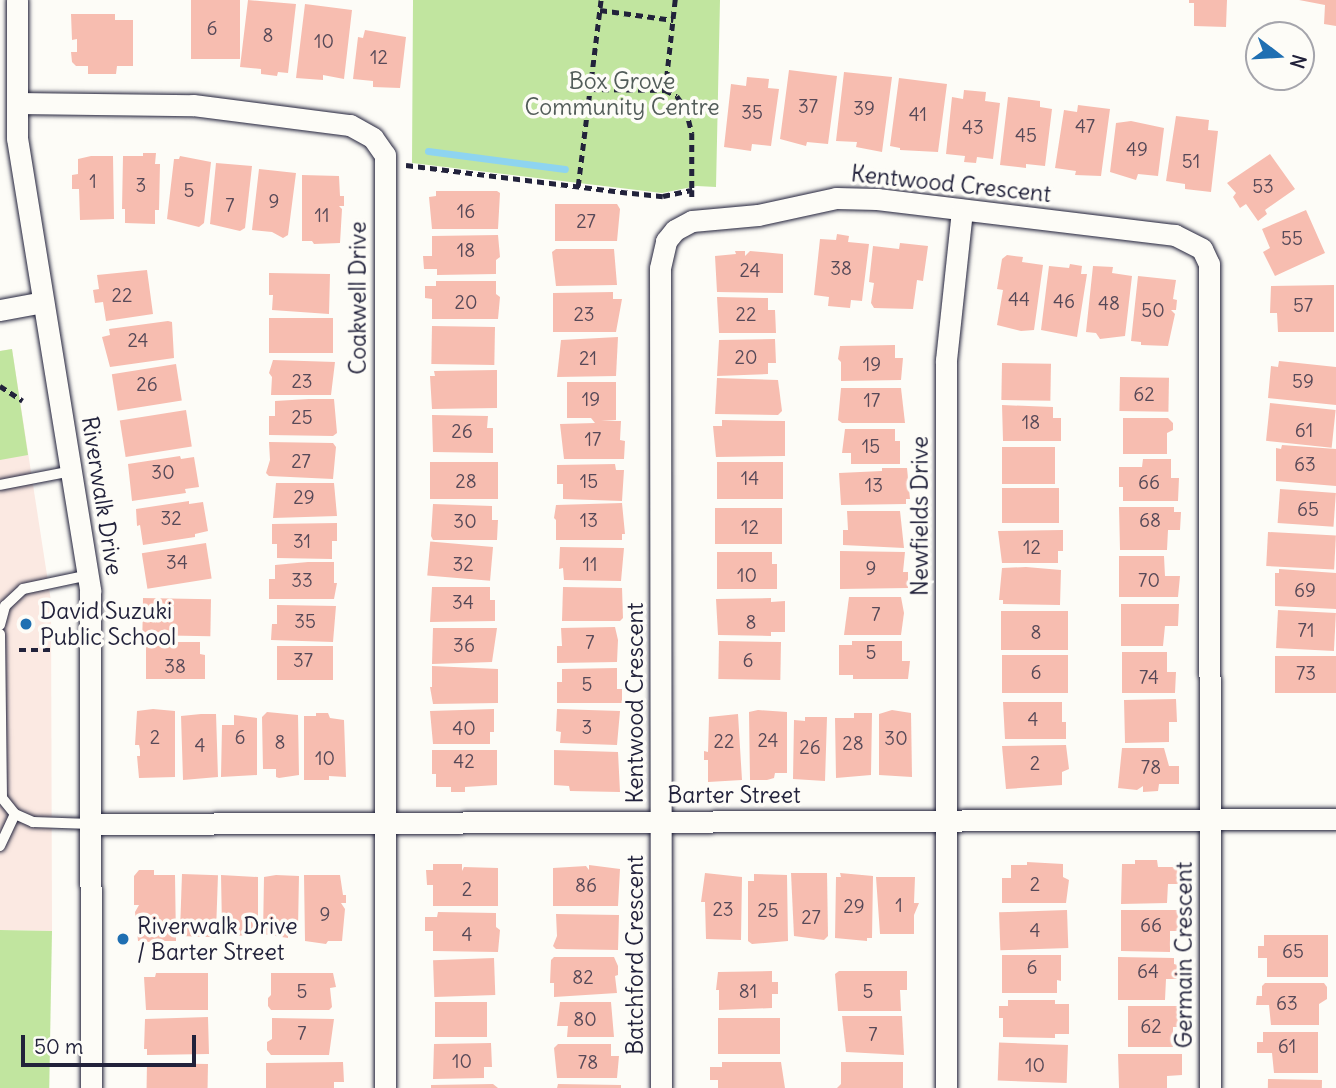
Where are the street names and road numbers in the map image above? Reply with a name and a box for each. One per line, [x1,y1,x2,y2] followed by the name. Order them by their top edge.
[850,160,1052,208] street label: Kentwood Crescent
[344,221,372,375] street label: Coakwell Drive
[76,414,128,578] street label: Riverwalk Drive
[906,436,934,596] street label: Newfields Drive
[621,603,649,803] street label: Kentwood Crescent
[667,781,801,809] street label: Barter Street
[621,855,649,1055] street label: Batchford Crescent
[1170,862,1198,1048] street label: Germain Crescent

